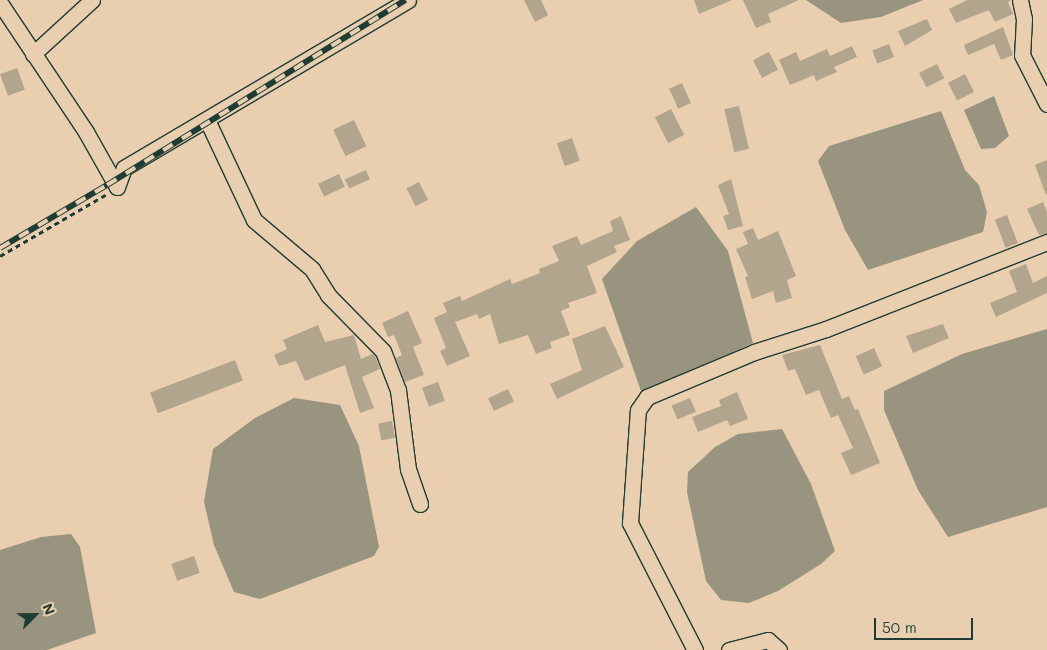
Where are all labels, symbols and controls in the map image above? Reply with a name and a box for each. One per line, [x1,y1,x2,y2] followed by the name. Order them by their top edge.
[10,590,60,640] north arrow
[38,600,60,618] text: N
[877,608,976,640] scale bar
[882,617,917,637] text: 50 m

